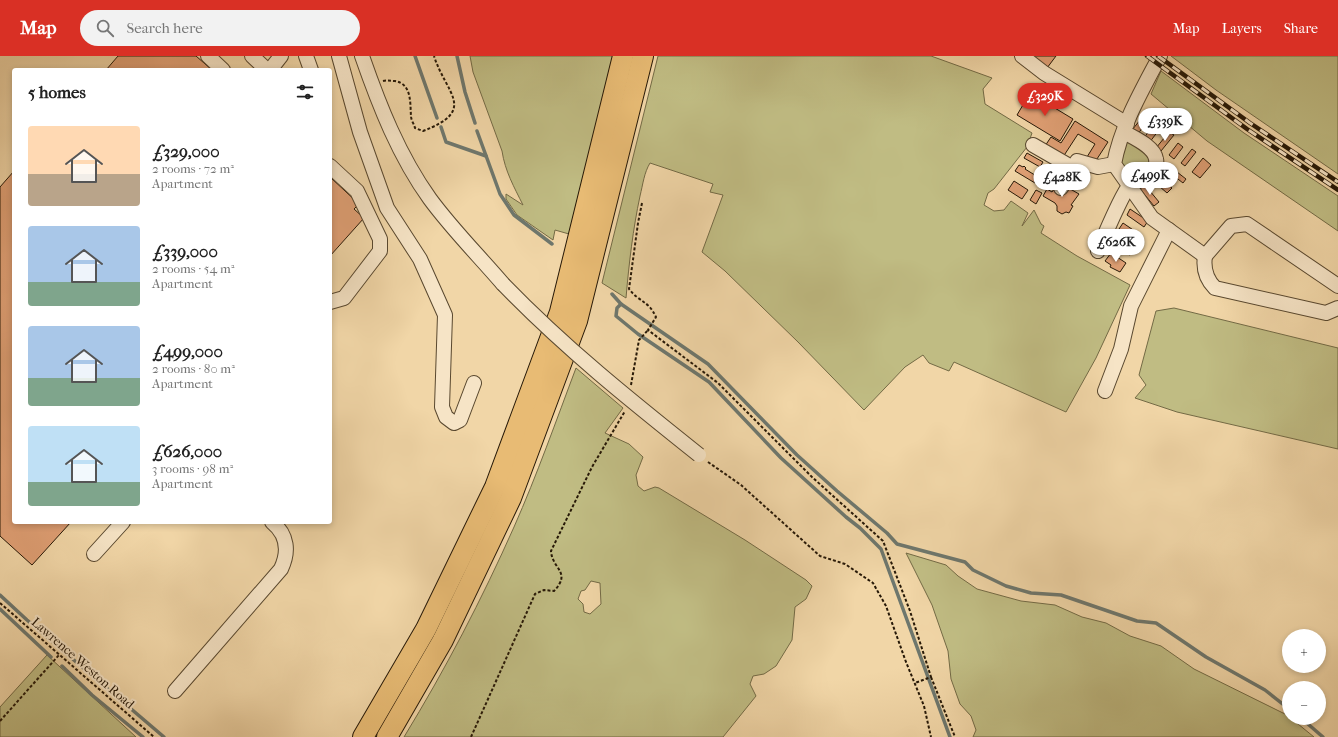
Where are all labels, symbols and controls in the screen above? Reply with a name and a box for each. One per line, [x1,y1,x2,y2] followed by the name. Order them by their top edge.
[80,10,360,46] search box
[20,17,56,39] text: Map
[94,17,116,39] icon: search
[126,19,203,37] text: Search here
[1173,20,1200,37] text: Map
[1222,20,1262,37] text: Layers
[1284,20,1318,37] text: Share
[294,81,316,103] icon: filters
[28,82,86,102] text: 5 homes
[1017,83,1073,117] pin: £329K
[1027,88,1063,103] text: £329K
[1137,108,1193,142] pin: £339K
[1147,113,1183,128] text: £339K
[152,141,220,161] text: £329,000
[60,142,108,190] icon: home
[152,161,234,176] text: 2 rooms · 72 m²
[1122,162,1178,196] pin: £499K
[1034,164,1090,198] pin: £428K
[1130,167,1170,182] text: £499K
[1042,169,1082,184] text: £428K
[152,176,213,191] text: Apartment
[1088,229,1144,263] pin: £626K
[1097,234,1135,249] text: £626K
[152,241,218,261] text: £339,000
[60,242,108,290] icon: home
[152,261,234,276] text: 2 rooms · 54 m²
[152,276,213,291] text: Apartment
[152,341,223,361] text: £499,000
[60,342,108,390] icon: home
[152,361,235,376] text: 2 rooms · 80 m²
[152,376,213,391] text: Apartment
[152,441,222,461] text: £626,000
[60,442,108,490] icon: home
[152,461,233,476] text: 3 rooms · 98 m²
[152,476,213,491] text: Apartment
[29,614,138,712] street label: Lawrence Weston Road
[1282,629,1326,725] map controls
[1282,629,1326,673] button: +
[1282,681,1326,725] button: −

